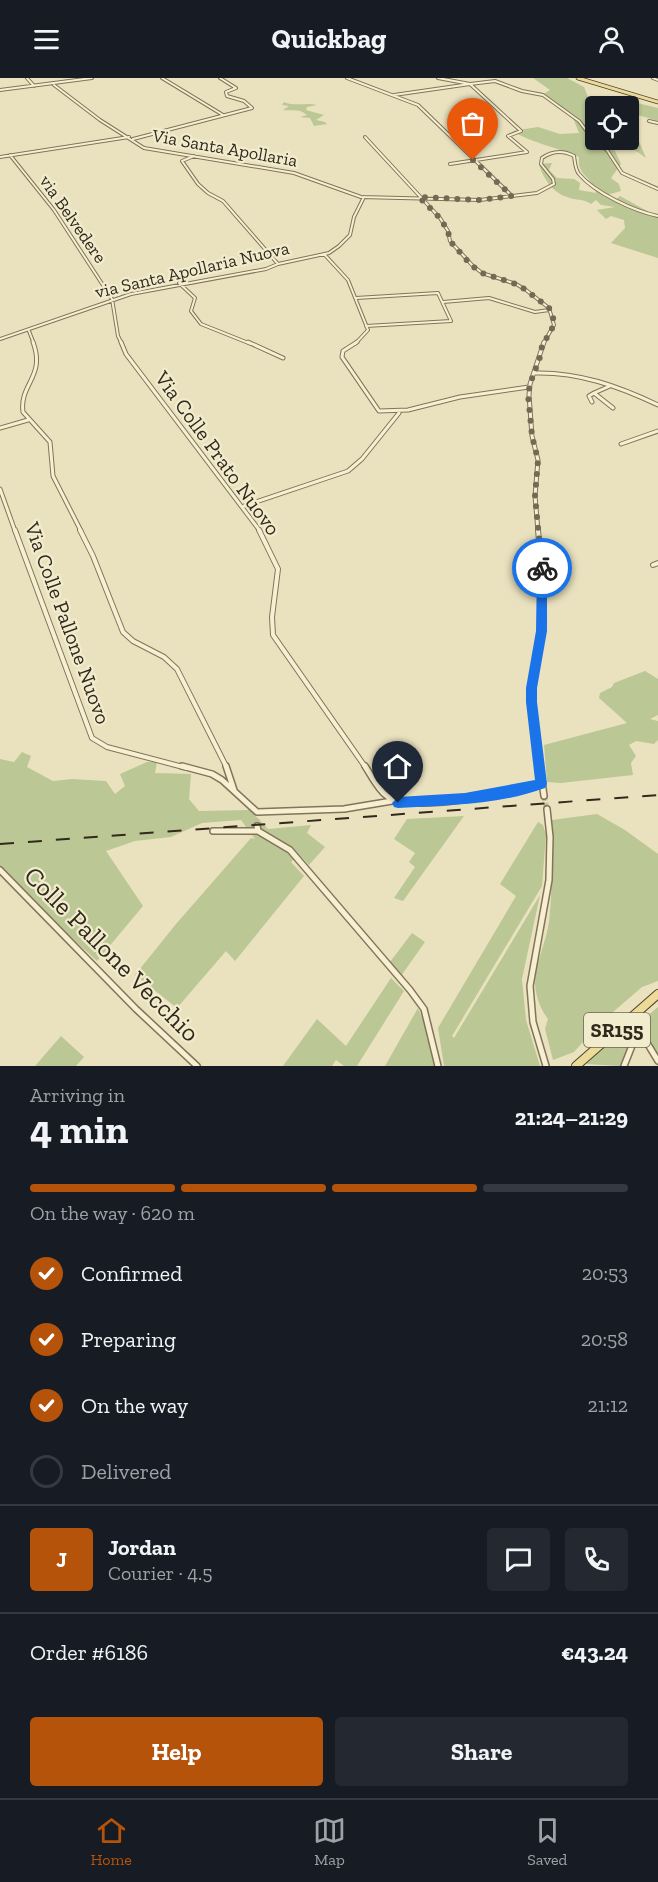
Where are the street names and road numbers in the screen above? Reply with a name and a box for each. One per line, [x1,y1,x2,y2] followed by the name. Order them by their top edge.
[150,124,300,172] street label: Via Santa Apollaria
[35,171,111,267] street label: via Belvedere
[93,237,292,303] street label: via Santa Apollaria Nuova
[149,365,286,540] street label: Via Colle Prato Nuovo
[19,518,116,727] street label: Via Colle Pallone Nuovo
[18,860,206,1048] street label: Colle Pallone Vecchio
[584,1013,650,1047] road number: SR155

